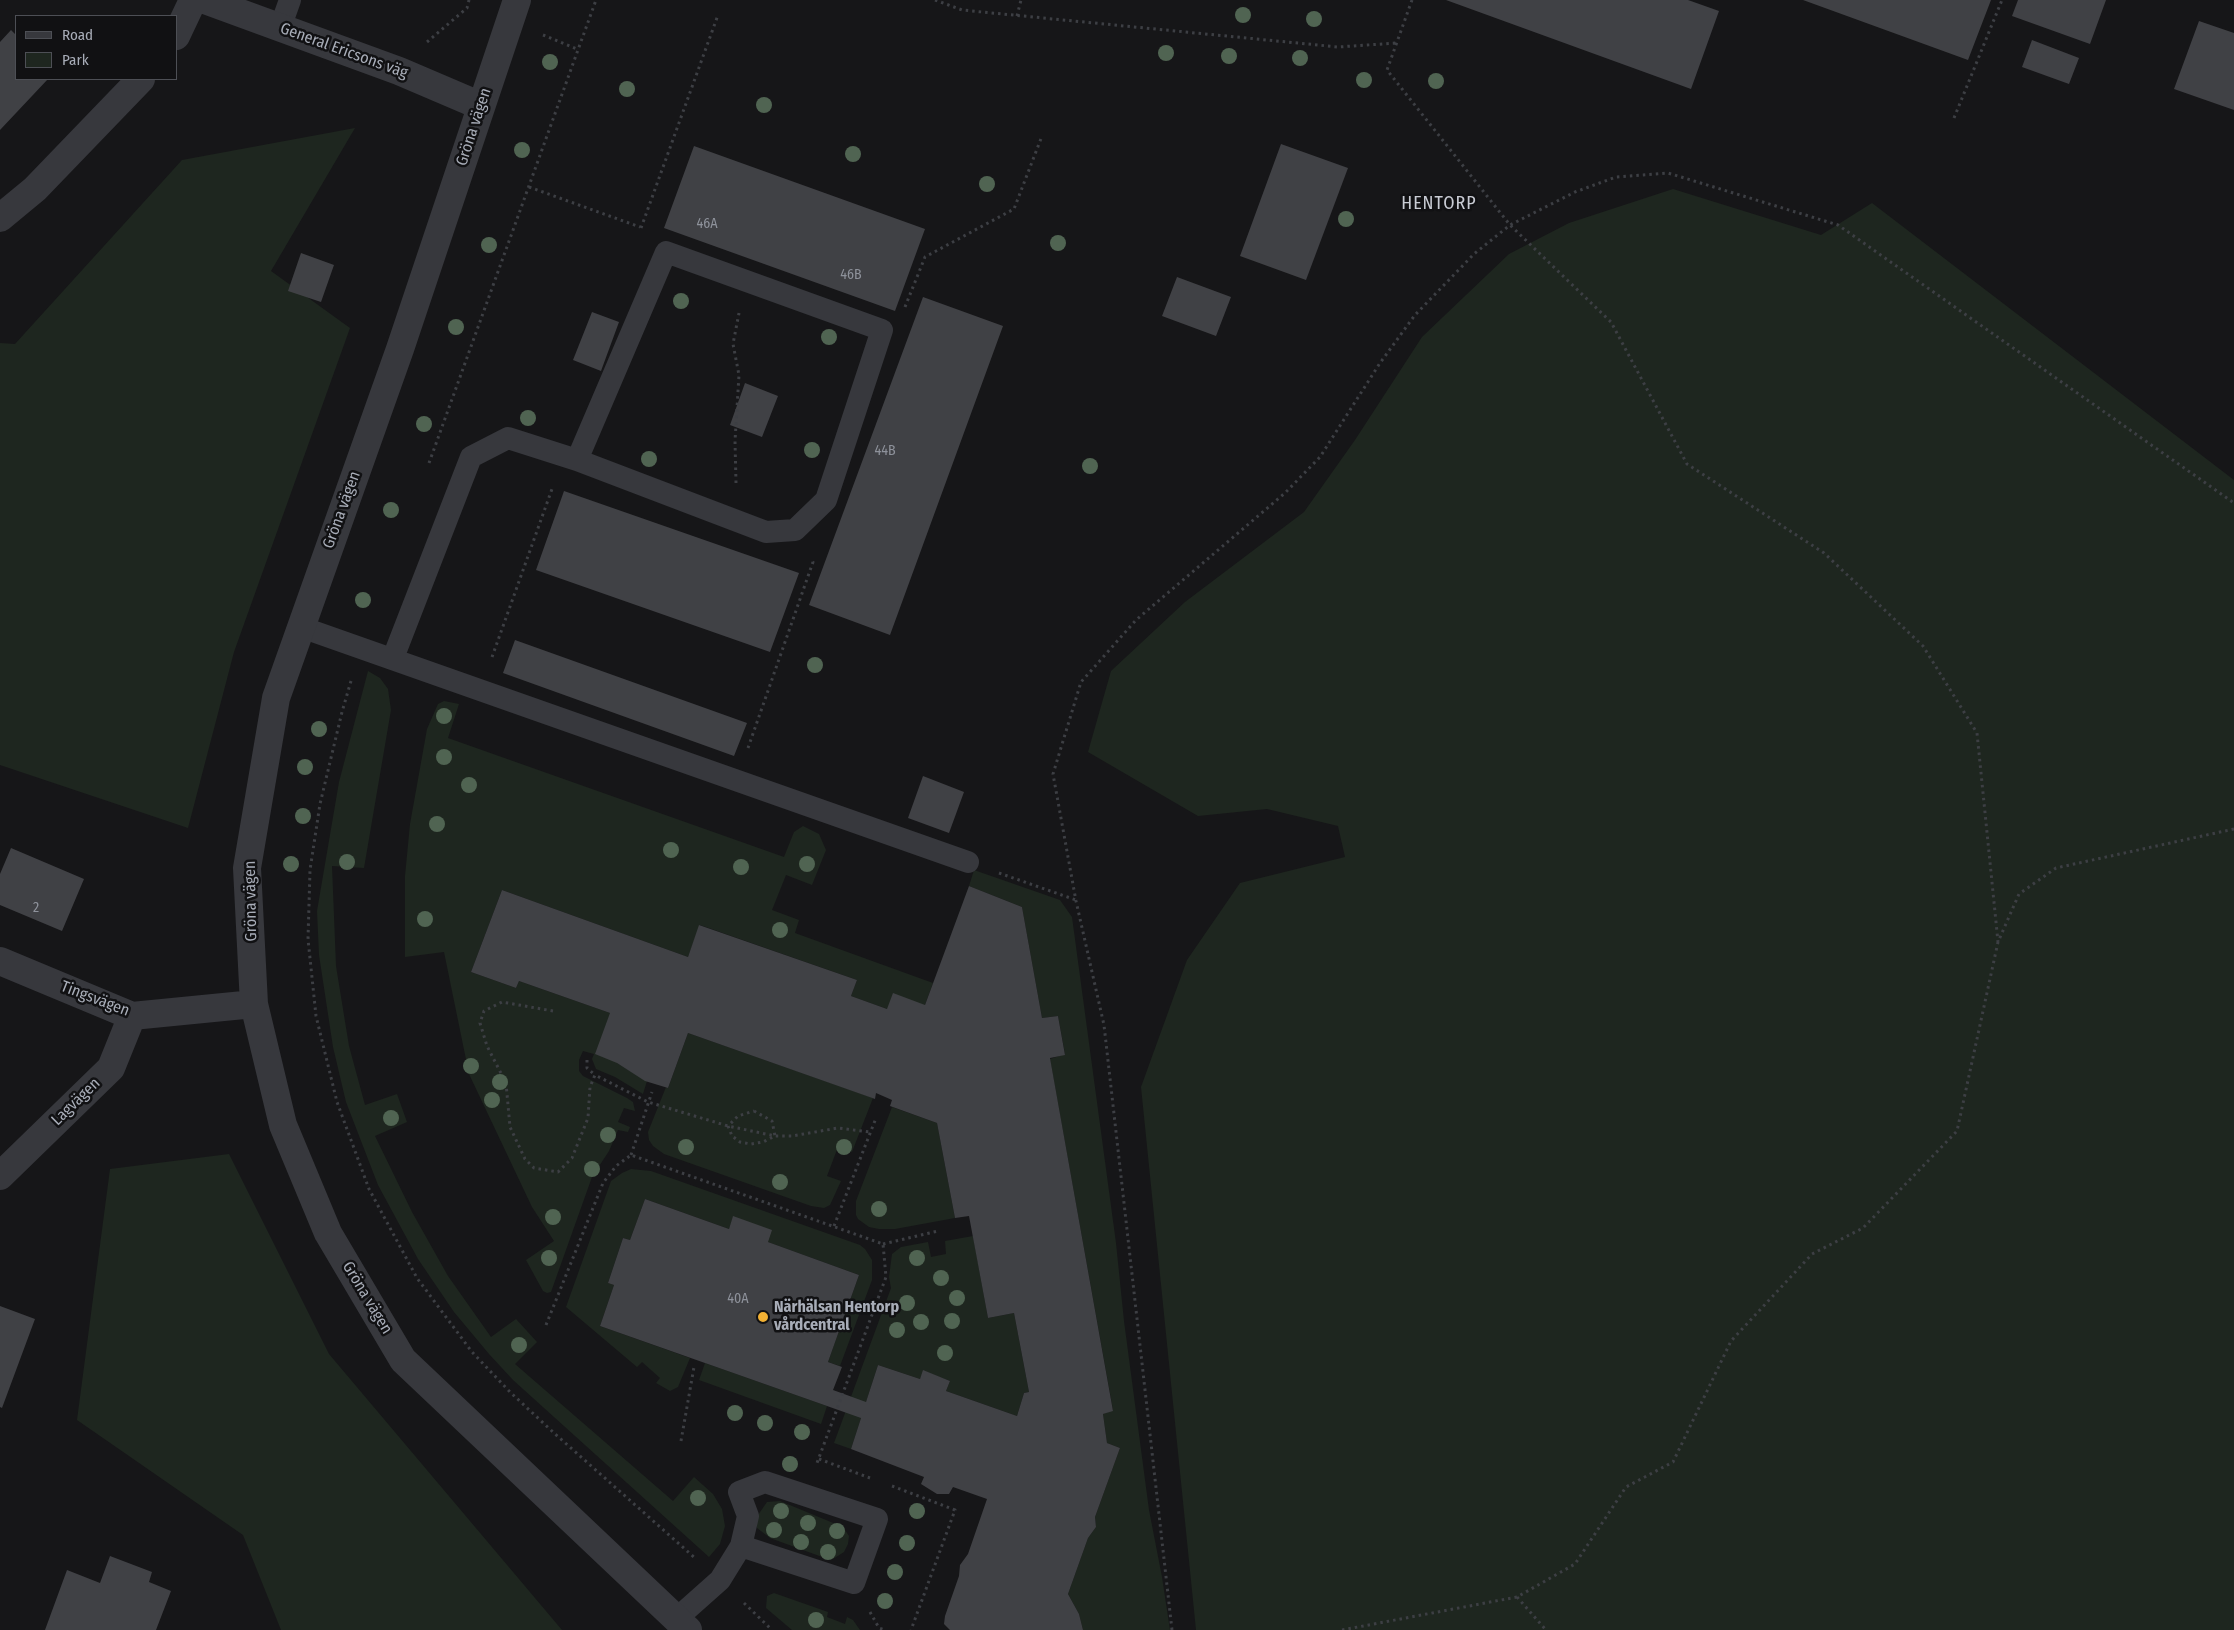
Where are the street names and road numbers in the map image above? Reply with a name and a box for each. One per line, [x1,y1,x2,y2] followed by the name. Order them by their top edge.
[278,19,410,83] street label: General Ericsons väg
[452,86,496,168] street label: Gröna vägen
[319,469,365,551] street label: Gröna vägen
[241,860,261,942] street label: Gröna vägen
[58,977,132,1021] street label: Tingsvägen
[48,1074,104,1130] street label: Lagvägen
[338,1258,396,1338] street label: Gröna vägen

